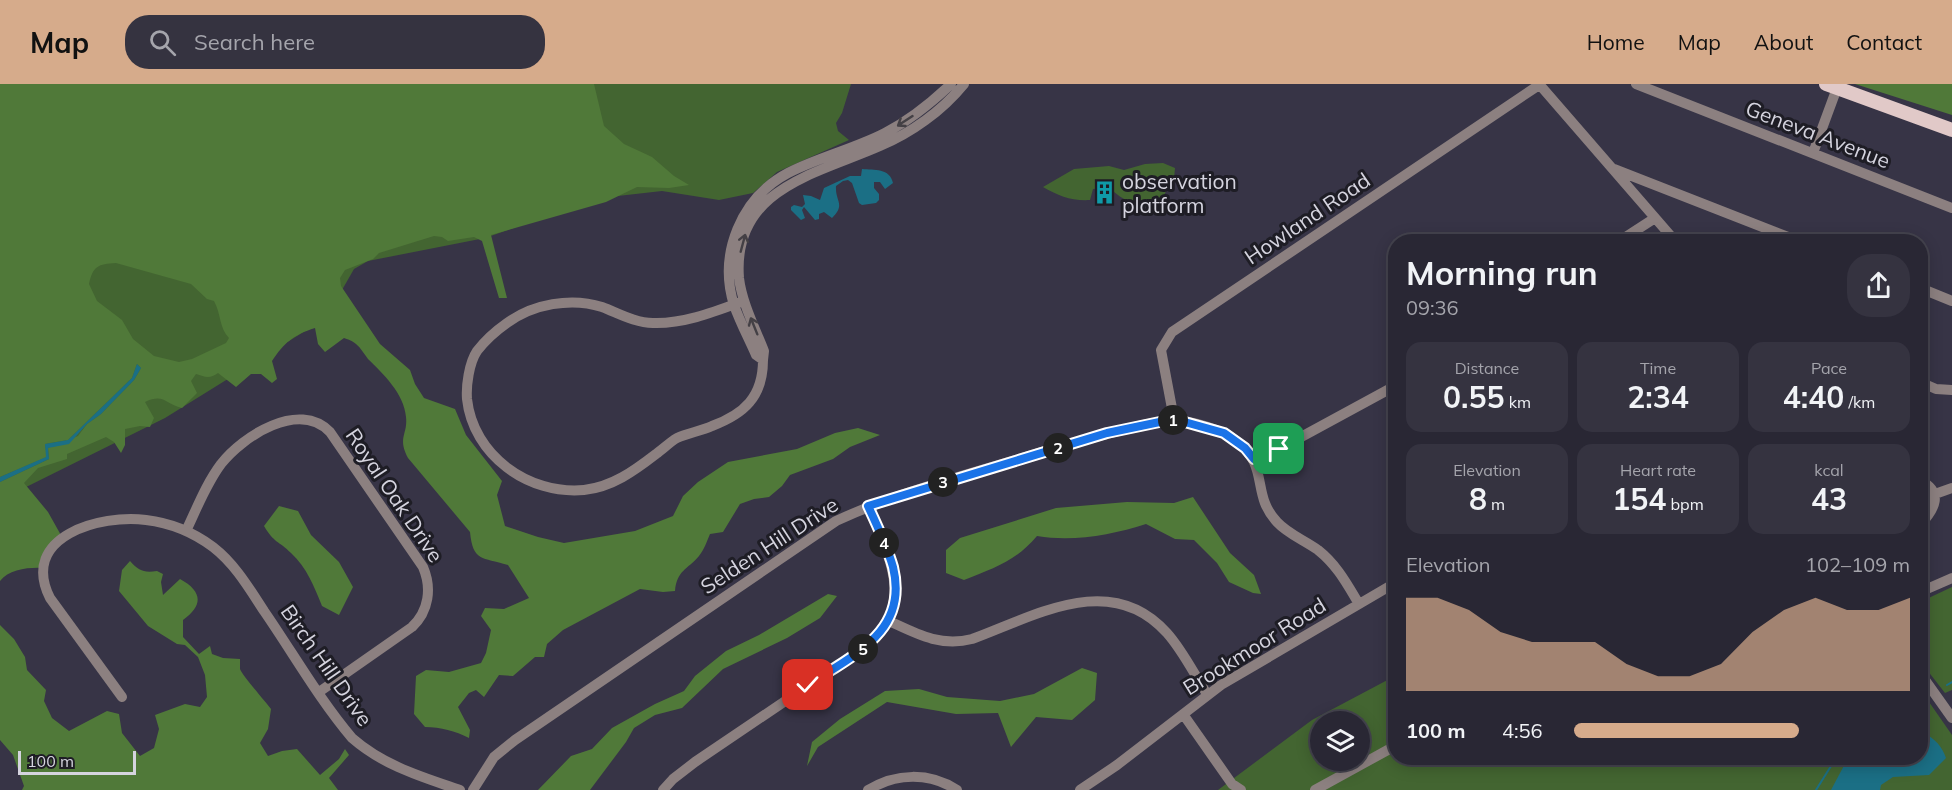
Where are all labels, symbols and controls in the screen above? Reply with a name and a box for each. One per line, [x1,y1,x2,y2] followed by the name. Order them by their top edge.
[125,15,545,69] search box
[30,25,89,60] text: Map
[146,26,179,59] icon: search
[194,28,315,56] text: Search here
[1587,29,1645,55] text: Home
[1678,29,1721,55] text: Map
[1754,29,1813,55] text: About
[1846,29,1922,55] text: Contact
[1742,95,1894,173] street label: Geneva Avenue
[898,115,914,127] one-way arrow
[1239,167,1375,269] street label: Howland Road
[1122,168,1237,218] place label: observation platform
[1091,180,1117,206] building icon: observation platform
[738,234,750,253] one-way arrow
[1406,252,1598,293] text: Morning run
[1847,254,1910,317] button: share
[1406,295,1459,320] text: 09:36
[748,317,759,336] one-way arrow
[1455,358,1519,378] text: Distance
[1640,358,1676,378] text: Time
[1811,358,1847,378] text: Pace
[1443,378,1504,416] text: 0.55
[1627,378,1689,416] text: 2:34
[1783,378,1844,416] text: 4:40
[1504,392,1531,412] text: km
[1844,392,1875,412] text: /km
[1158,405,1188,435] pin: 1
[1168,410,1178,430] text: 1
[341,423,449,567] street label: Royal Oak Drive
[1253,423,1304,474] pin
[1262,432,1295,465] icon: arrive
[1043,433,1073,463] pin: 2
[1053,438,1063,458] text: 2
[1453,460,1521,480] text: Elevation
[1620,460,1696,480] text: Heart rate
[1814,460,1844,480] text: kcal
[928,467,958,497] pin: 3
[938,472,948,492] text: 3
[1469,480,1487,518] text: 8
[1612,480,1666,518] text: 154
[1811,480,1847,518] text: 43
[695,491,843,599] street label: Selden Hill Drive
[1487,494,1505,514] text: m
[1666,494,1704,514] text: bpm
[869,528,899,558] pin: 4
[879,533,889,553] text: 4
[1406,552,1491,577] text: Elevation
[1805,552,1910,577] text: 102–109 m
[1178,592,1330,700] street label: Brookmoor Road
[276,599,378,731] street label: Birch Hill Drive
[848,634,878,664] pin: 5
[858,639,868,659] text: 5
[782,659,833,710] pin
[791,668,824,701] icon: check
[1310,711,1370,771] map controls
[1310,711,1370,771] button: layers
[1406,718,1465,743] text: 100 m
[1502,718,1543,743] text: 4:56
[18,748,136,776] scale bar
[27,751,74,771] text: 100 m

